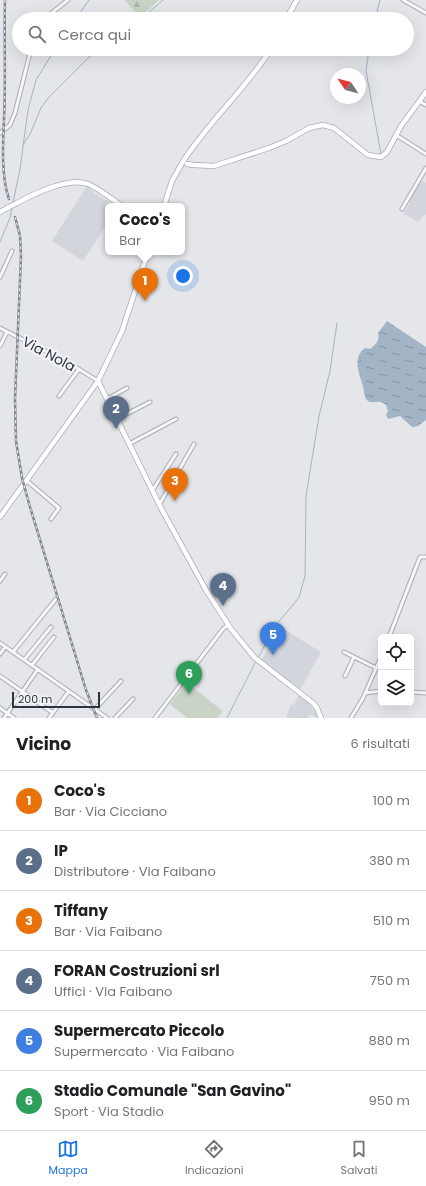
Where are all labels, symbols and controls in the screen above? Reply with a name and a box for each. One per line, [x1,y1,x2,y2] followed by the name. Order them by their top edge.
[12,12,414,56] search box
[26,23,48,45] icon: search
[58,24,131,45] text: Cerca qui
[330,68,366,104] north arrow
[105,203,185,255] popup
[119,209,171,230] text: Coco's
[119,231,141,250] text: Bar
[173,266,193,286] your location
[132,268,158,301] pin: 1
[19,332,79,376] street label: Via Nola
[103,396,129,429] pin: 2
[162,468,188,501] pin: 3
[210,573,236,606] pin: 4
[260,622,286,655] pin: 5
[378,634,414,706] map controls
[378,634,414,670] button: locate
[176,661,202,694] pin: 6
[378,670,414,706] button: layers
[12,690,100,709] scale bar
[18,691,52,707] text: 200 m
[16,732,71,756] text: Vicino
[350,734,410,753] text: 6 risultati
[54,780,105,801] text: Coco's
[27,791,31,810] text: 1
[373,791,410,810] text: 100 m
[54,802,167,821] text: Bar · Via Cicciano
[54,840,68,861] text: IP
[25,851,33,870] text: 2
[369,851,410,870] text: 380 m
[54,862,216,881] text: Distributore · Via Faibano
[54,900,108,921] text: Tiffany
[25,911,33,930] text: 3
[373,911,410,930] text: 510 m
[54,922,162,941] text: Bar · Via Faibano
[54,960,220,981] text: FORAN Costruzioni srl
[25,971,33,990] text: 4
[370,971,410,990] text: 750 m
[54,982,172,1001] text: Uffici · Via Faibano
[54,1020,224,1041] text: Supermercato Piccolo
[25,1031,33,1050] text: 5
[369,1031,410,1050] text: 880 m
[54,1042,234,1061] text: Supermercato · Via Faibano
[54,1080,291,1101] text: Stadio Comunale "San Gavino"
[25,1091,33,1110] text: 6
[369,1091,410,1110] text: 950 m
[54,1102,164,1121] text: Sport · Via Stadio
[49,1138,88,1179] tab: Mappa
[185,1138,243,1179] tab: Indicazioni
[340,1138,377,1179] tab: Salvati

